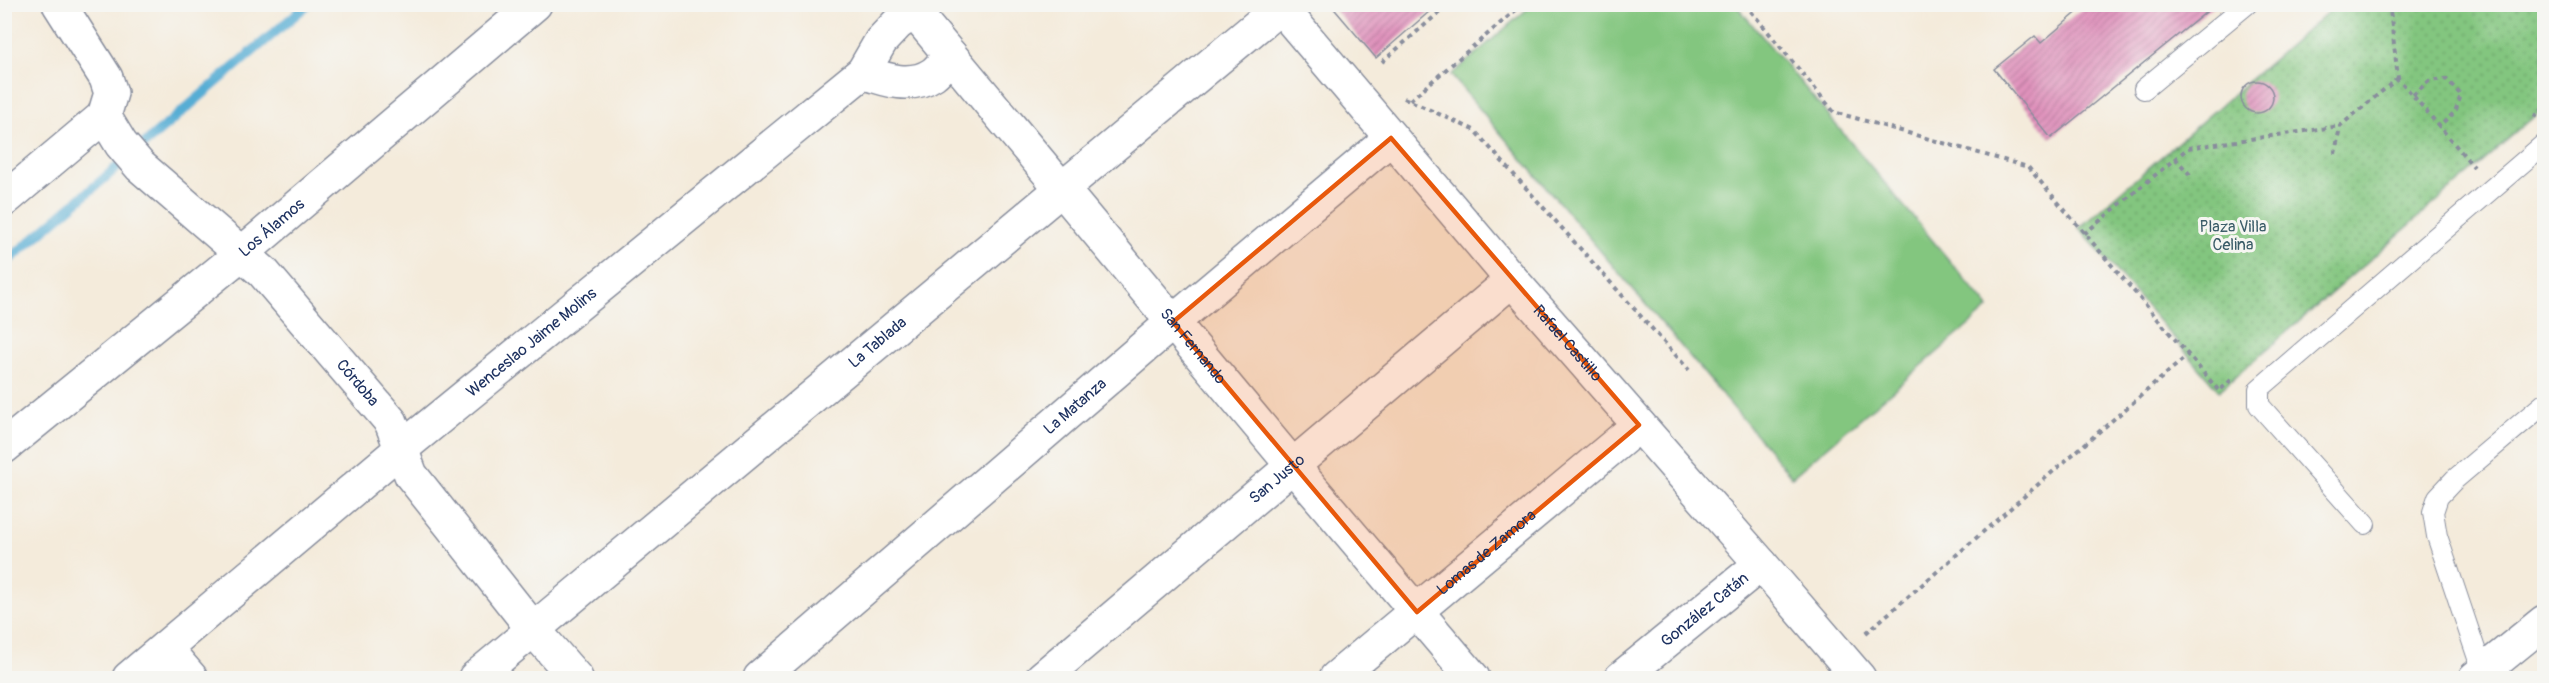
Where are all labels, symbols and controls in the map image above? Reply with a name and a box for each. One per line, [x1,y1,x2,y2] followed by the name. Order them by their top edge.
[235,194,309,261] street label: Los Álamos
[2200,217,2266,255] park label: Plaza Villa Celina
[462,283,601,402] street label: Wenceslao Jaime Molins
[1529,301,1607,386] street label: Rafael Castillo
[1156,304,1231,389] street label: San Fernando
[844,312,911,373] street label: La Tablada
[332,355,383,411] street label: Córdoba
[1039,374,1111,439] street label: La Matanza
[1245,449,1309,508] street label: San Justo
[1433,505,1540,600] street label: Lomas de Zamora
[1657,568,1753,651] street label: González Catán

